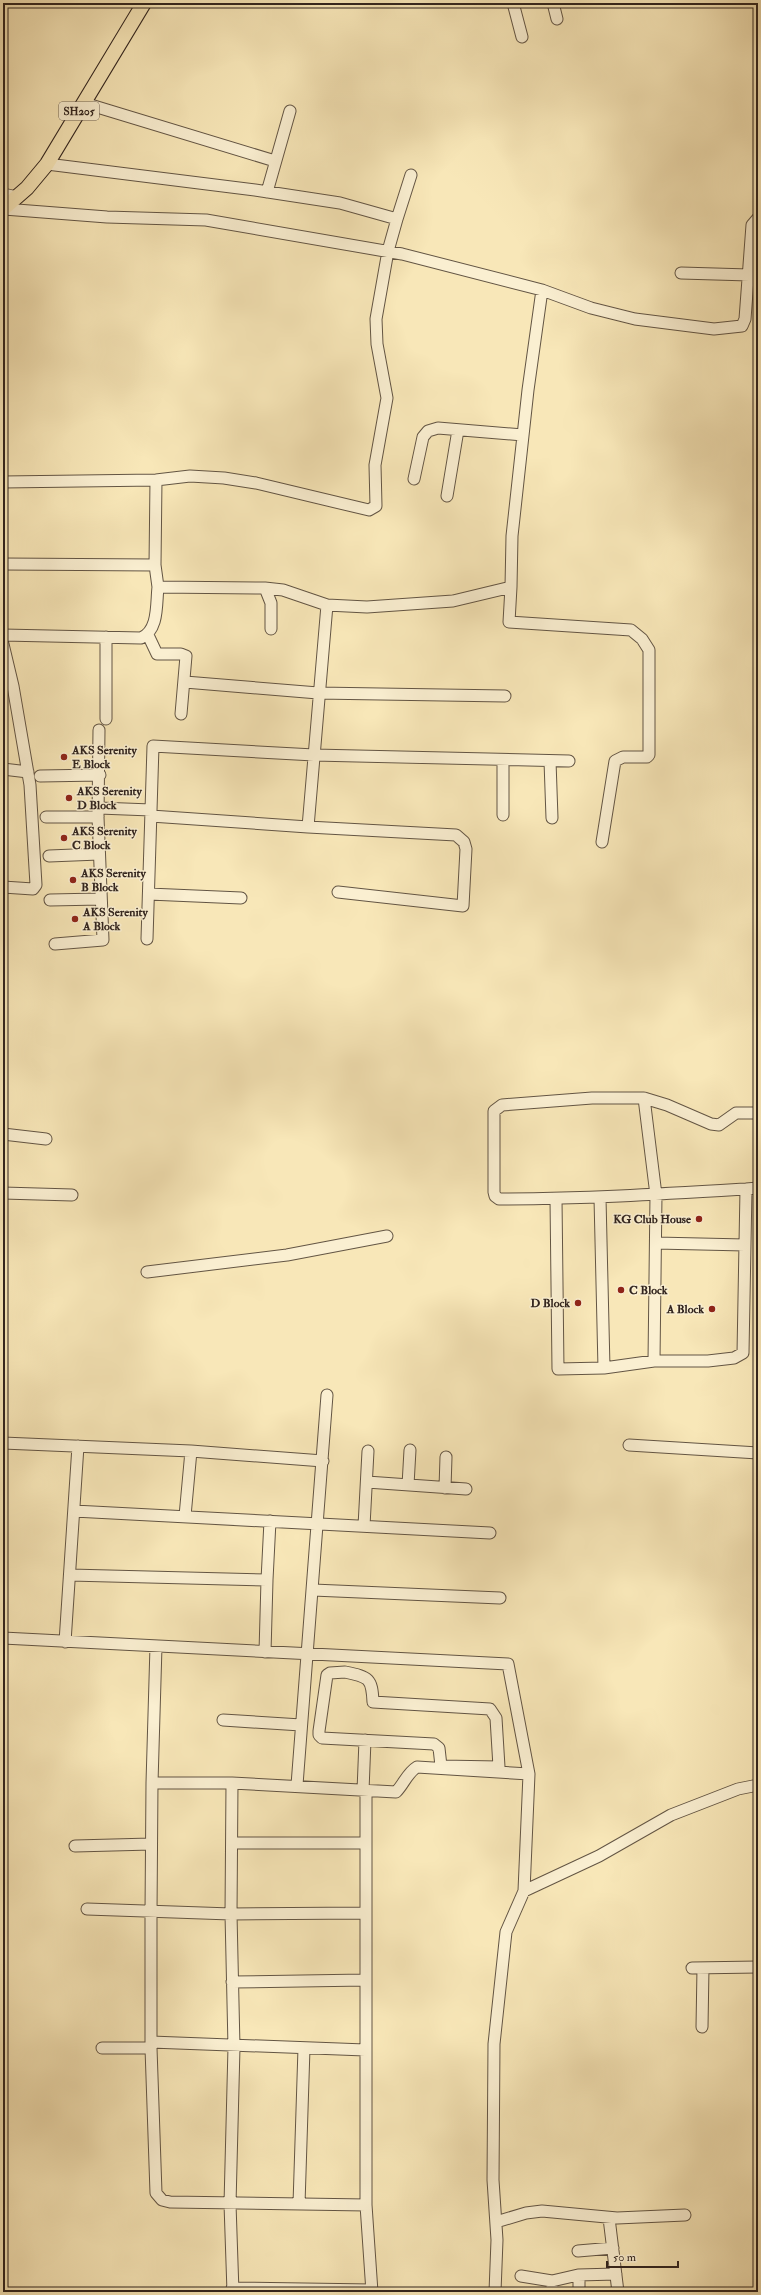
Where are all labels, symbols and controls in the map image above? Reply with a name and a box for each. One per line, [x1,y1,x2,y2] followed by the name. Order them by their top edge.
[59,102,99,120] road number: SH205
[71,743,137,772] place label: AKS Serenity E Block
[59,752,69,762] marker: AKS Serenity E Block
[76,784,142,813] place label: AKS Serenity D Block
[64,793,74,803] marker: AKS Serenity D Block
[71,824,137,853] place label: AKS Serenity C Block
[59,833,69,843] marker: AKS Serenity C Block
[80,866,146,895] place label: AKS Serenity B Block
[68,875,78,885] marker: AKS Serenity B Block
[82,905,148,934] place label: AKS Serenity A Block
[70,914,80,924] marker: AKS Serenity A Block
[613,1212,692,1227] place label: KG Club House
[694,1214,704,1224] marker: KG Club House
[629,1283,668,1298] place label: C Block
[616,1285,626,1295] marker: C Block
[531,1296,570,1311] place label: D Block
[573,1298,583,1308] marker: D Block
[666,1302,704,1317] place label: A Block
[707,1304,717,1314] marker: A Block
[607,2243,678,2269] scale bar
[613,2250,637,2265] text: 50 m

